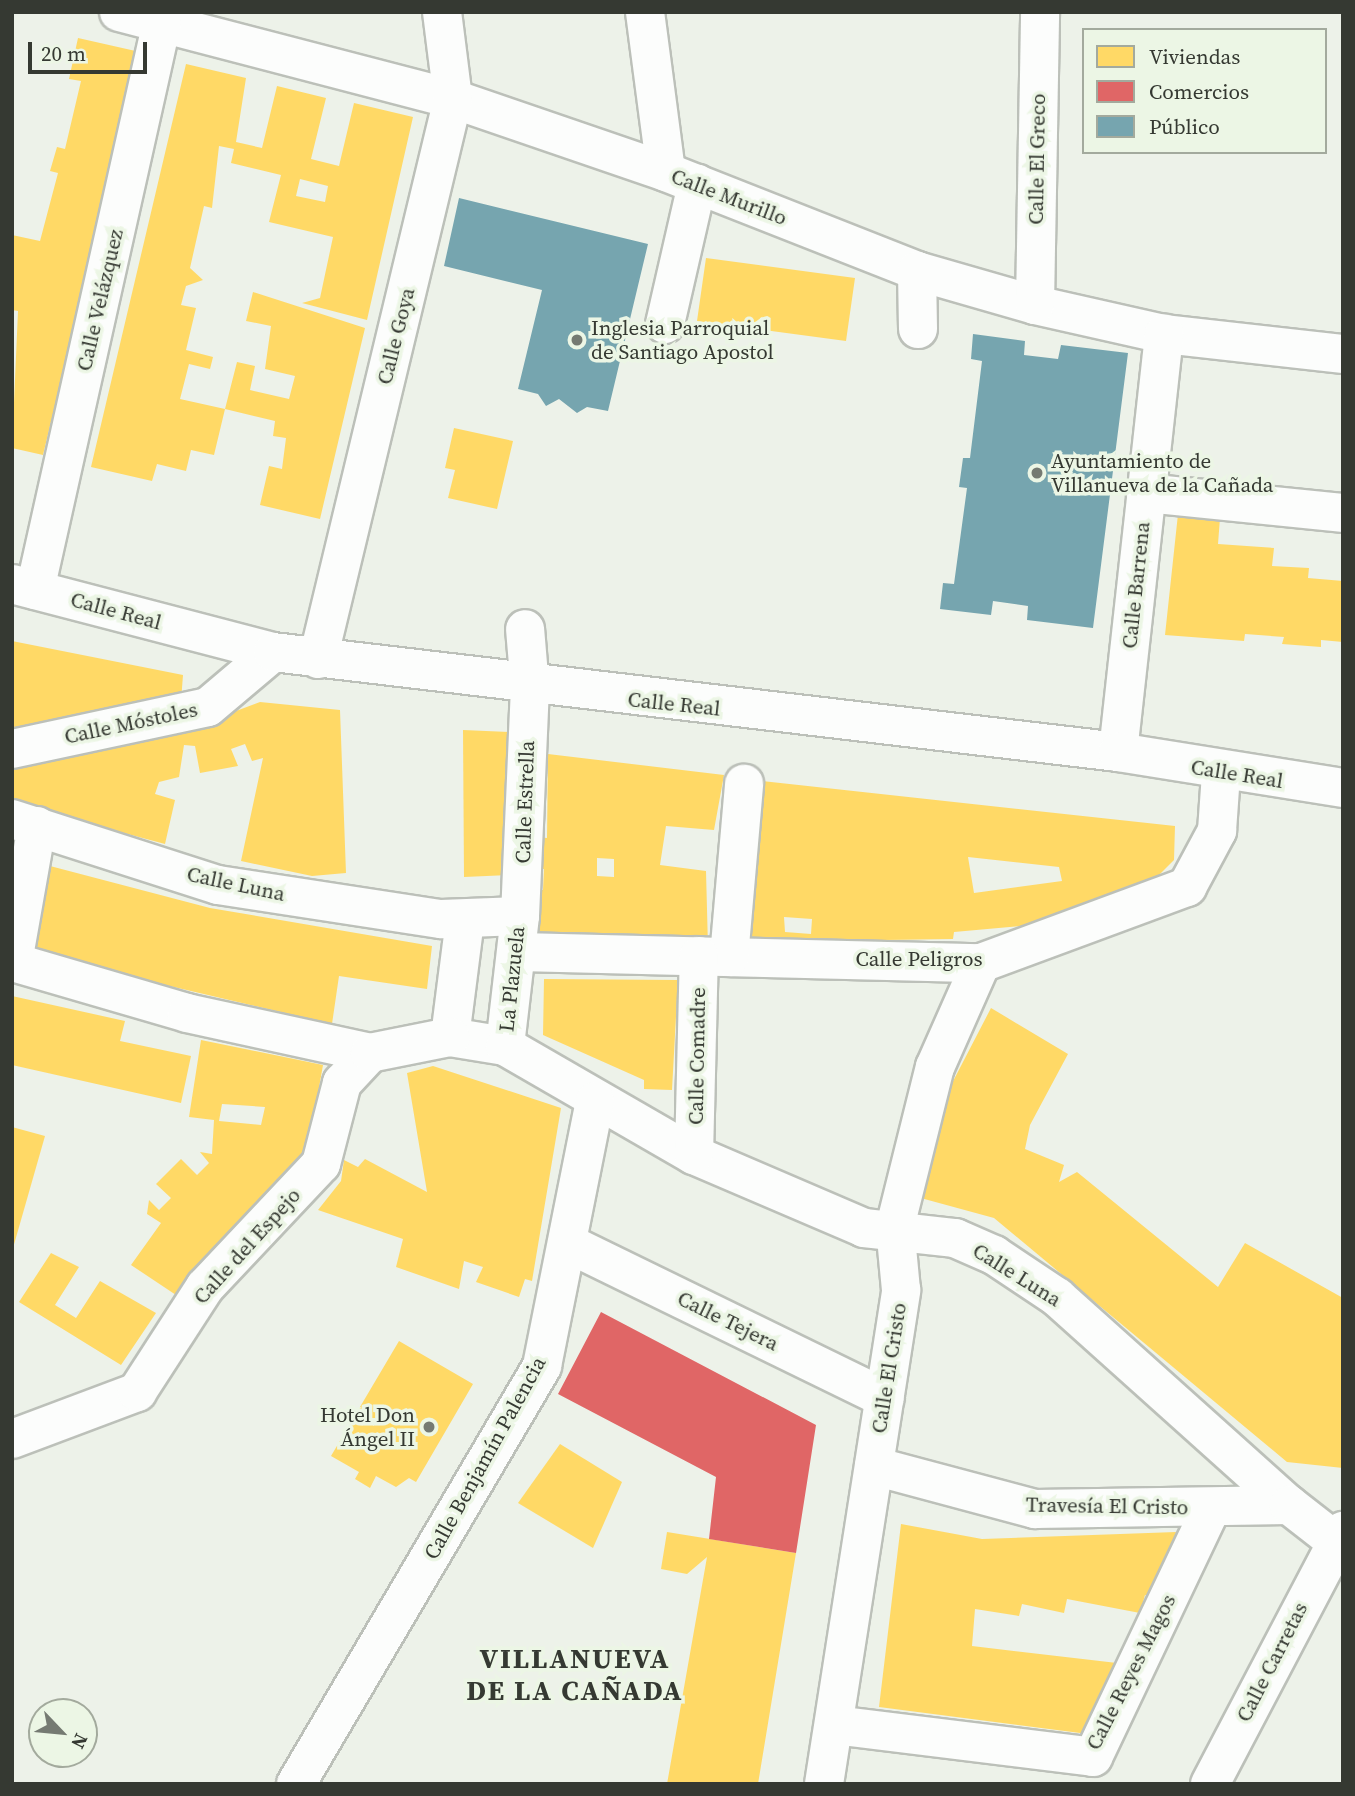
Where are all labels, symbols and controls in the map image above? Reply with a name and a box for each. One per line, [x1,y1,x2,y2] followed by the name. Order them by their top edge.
[32,28,150,72] scale bar
[1082,28,1327,154] legend
[41,39,86,68] text: 20 m
[1149,42,1240,71] text: Viviendas
[1149,77,1249,106] text: Comercios
[1023,93,1051,225] street label: Calle El Greco
[1149,112,1220,141] text: Público
[668,163,790,231] street label: Calle Murillo
[71,226,129,374] street label: Calle Velázquez
[372,285,420,387] street label: Calle Goya
[591,315,774,365] place label: Inglesia Parroquial de Santiago Apostol
[569,332,585,348] marker: Inglesia Parroquial de Santiago Apostol
[1051,448,1273,498] place label: Ayuntamiento de Villanueva de la Cañada
[1029,465,1045,481] marker: Ayuntamiento de Villanueva de la Cañada
[1117,520,1155,650] street label: Calle Barrena
[68,587,164,635] street label: Calle Real
[626,687,722,721] street label: Calle Real
[62,697,200,749] street label: Calle Móstoles
[510,740,540,864] street label: Calle Estrella
[1189,754,1285,794] street label: Calle Real
[185,861,287,907] street label: Calle Luna
[494,925,530,1033] street label: La Plazuela
[855,946,983,972] street label: Calle Peligros
[683,987,711,1125] street label: Calle Comadre
[188,1183,306,1309] street label: Calle del Espejo
[968,1238,1066,1312] street label: Calle Luna
[673,1286,783,1356] street label: Calle Tejera
[866,1301,912,1435] street label: Calle El Cristo
[419,1352,551,1564] street label: Calle Benjamín Palencia
[320,1402,415,1452] place label: Hotel Don Ángel II
[421,1419,437,1435] marker: Hotel Don Ángel II
[1026,1492,1188,1520] street label: Travesía El Cristo
[1081,1590,1181,1754] street label: Calle Reyes Magos
[1231,1598,1313,1726] street label: Calle Carretas
[468,1641,682,1707] district label: VILLANUEVA DE LA CAÑADA
[28,1698,98,1768] north arrow
[65,1729,95,1753] text: N

